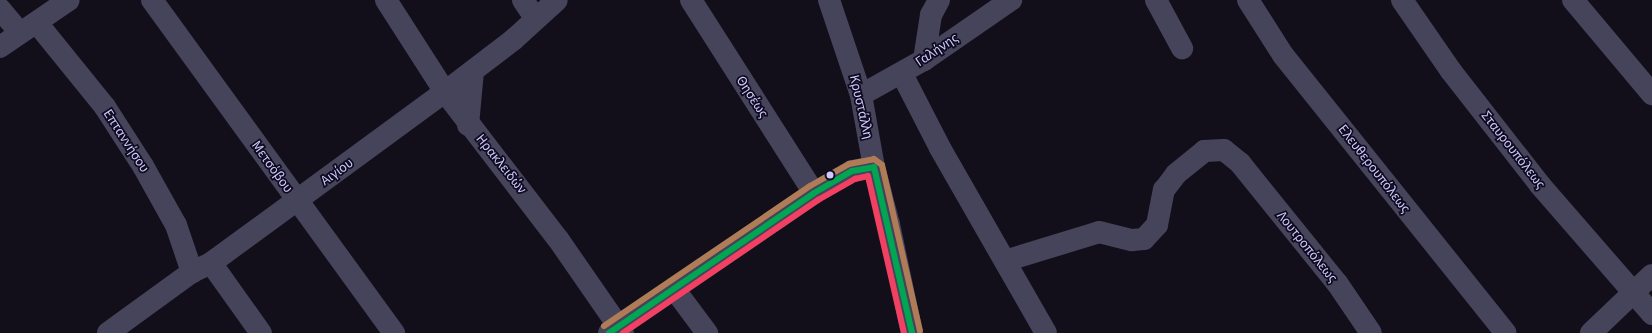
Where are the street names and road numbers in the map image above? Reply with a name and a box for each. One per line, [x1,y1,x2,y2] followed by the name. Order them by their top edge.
[912,30,962,70] street label: Γαλήνης
[732,73,772,121] street label: Θησέως
[845,73,877,141] street label: Κρυστάλλη
[99,106,153,176] street label: Επταννήσου
[1477,108,1549,192] street label: Σταυρουπόλεως
[1334,121,1414,217] street label: Ελευθερουπόλεως
[472,131,530,197] street label: Ηρακλειδών
[248,138,296,196] street label: Μετσόβου
[317,155,357,189] street label: Αιγίου
[1273,208,1341,286] street label: Λουτροπόλεως

